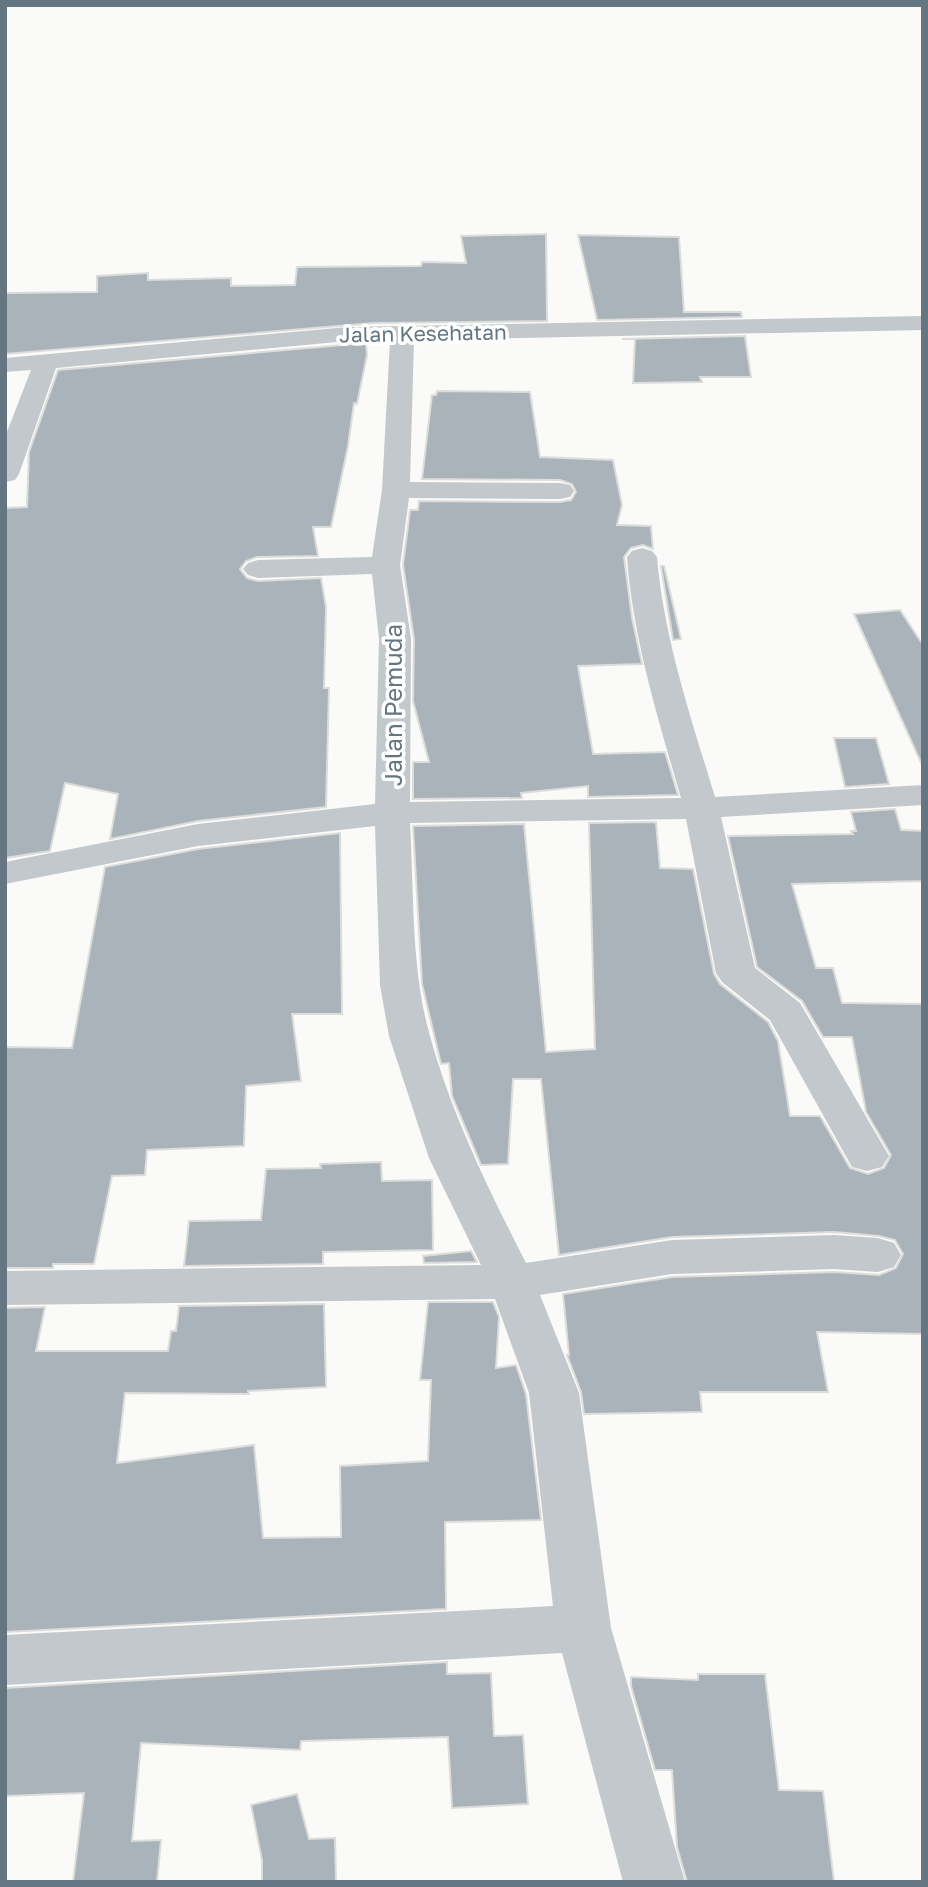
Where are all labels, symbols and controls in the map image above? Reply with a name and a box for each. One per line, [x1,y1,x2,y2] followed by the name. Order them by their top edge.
[339,319,507,347] street label: Jalan Kesehatan
[378,624,407,786] street label: Jalan Pemuda

